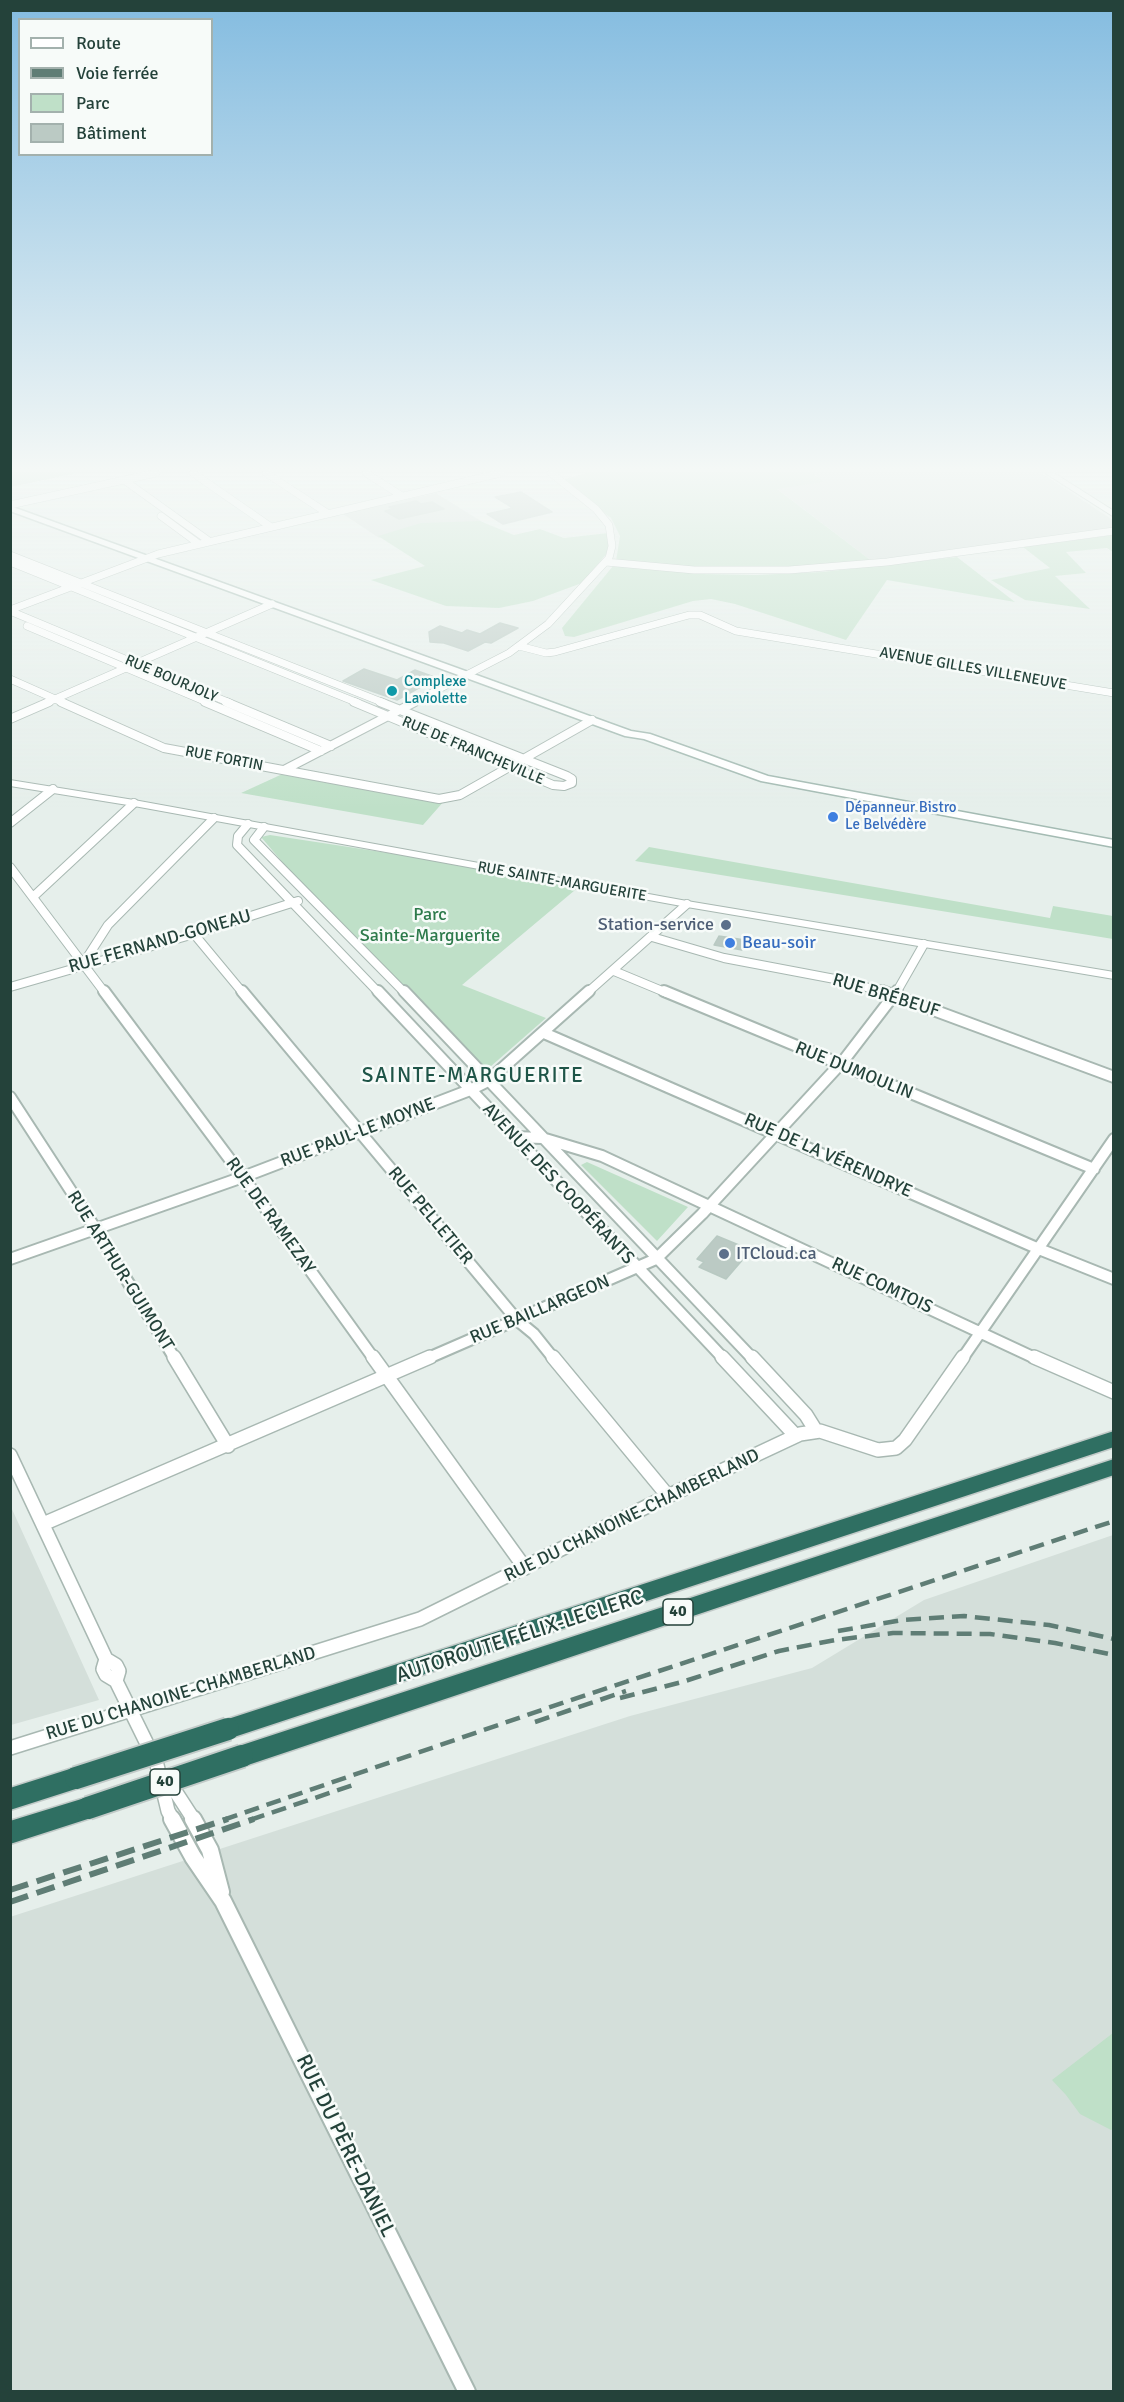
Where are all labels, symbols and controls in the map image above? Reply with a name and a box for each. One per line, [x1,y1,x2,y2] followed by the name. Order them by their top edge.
[18,18,213,156] legend
[76,32,121,54] text: Route
[76,62,158,84] text: Voie ferrée
[76,92,110,114] text: Parc
[76,122,147,144] text: Bâtiment
[878,644,1068,694] street label: AVENUE GILLES VILLENEUVE
[122,651,220,707] street label: RUE BOURJOLY
[404,673,467,708] place label: Complexe Laviolette
[385,684,399,698] marker: Complexe Laviolette
[399,713,547,789] street label: RUE DE FRANCHEVILLE
[183,743,265,775] street label: RUE FORTIN
[845,799,957,834] place label: Dépanneur Bistro Le Belvédère
[826,810,840,824] marker: Dépanneur Bistro Le Belvédère
[476,858,648,906] street label: RUE SAINTE-MARGUERITE
[360,904,500,946] park label: Parc Sainte-Marguerite
[66,906,254,978] street label: RUE FERNAND-GONEAU
[598,914,714,936] place label: Station-service
[719,918,733,932] marker: Station-service
[742,932,816,954] place label: Beau-soir
[723,936,737,950] marker: Beau-soir
[830,969,942,1023] street label: RUE BRÉBEUF
[792,1037,916,1105] street label: RUE DUMOULIN
[362,1063,584,1089] district label: SAINTE-MARGUERITE
[278,1094,438,1172] street label: RUE PAUL-LE MOYNE
[478,1099,638,1269] street label: AVENUE DES COOPÉRANTS
[741,1109,915,1203] street label: RUE DE LA VÉRENDRYE
[221,1154,319,1278] street label: RUE DE RAMEZAY
[383,1163,477,1269] street label: RUE PELLETIER
[62,1187,178,1355] street label: RUE ARTHUR-GUIMONT
[736,1243,817,1265] place label: ITCloud.ca
[717,1247,731,1261] marker: ITCloud.ca
[828,1253,936,1319] street label: RUE COMTOIS
[467,1271,613,1349] street label: RUE BAILLARGEON
[501,1445,763,1587] street label: RUE DU CHANOINE-CHAMBERLAND
[393,1585,647,1689] street label: AUTOROUTE FÉLIX-LECLERC
[663,1599,693,1625] road number: 40
[43,1643,319,1745] street label: RUE DU CHANOINE-CHAMBERLAND
[150,1769,180,1795] road number: 40
[290,2051,400,2241] street label: RUE DU PÈRE-DANIEL

